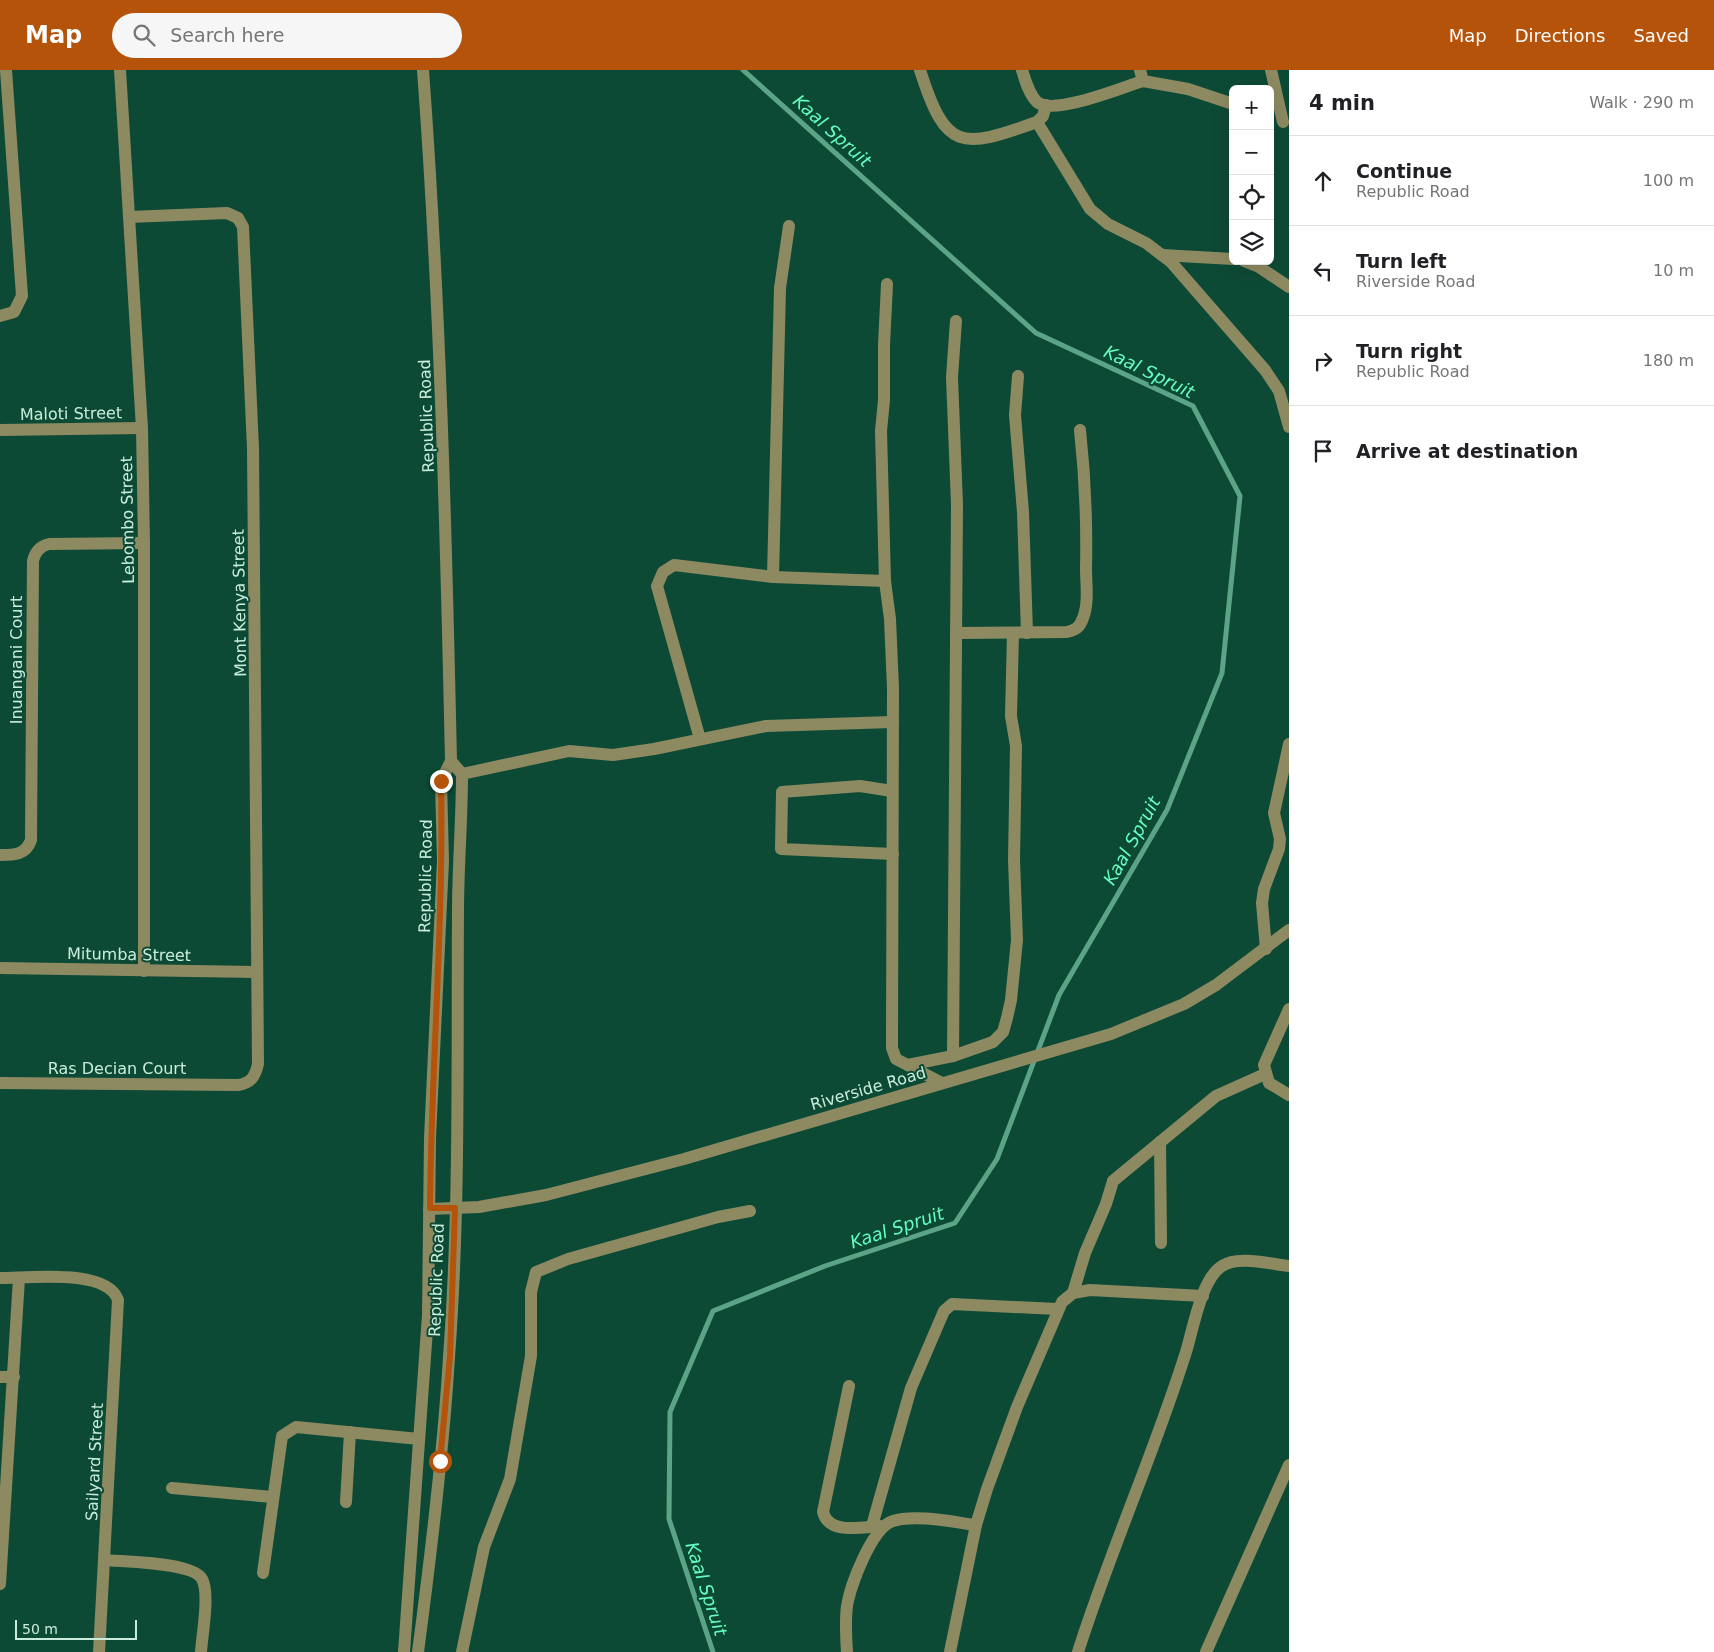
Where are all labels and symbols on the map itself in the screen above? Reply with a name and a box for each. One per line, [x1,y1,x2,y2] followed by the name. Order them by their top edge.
[789,90,876,172] water label: Kaal Spruit
[1101,341,1199,403] water label: Kaal Spruit
[415,359,438,473] street label: Republic Road
[20,403,122,424] street label: Maloti Street
[117,456,138,584] street label: Lebombo Street
[229,529,250,677] street label: Mont Kenya Street
[7,596,26,724] street label: Inuangani Court
[430,770,453,793] route end
[1099,792,1165,889] water label: Kaal Spruit
[415,819,436,933] street label: Republic Road
[67,944,191,965] street label: Mitumba Street
[48,1059,186,1078] street label: Ras Decian Court
[808,1063,928,1114] street label: Riverside Road
[847,1202,947,1253] water label: Kaal Spruit
[425,1223,448,1337] street label: Republic Road
[82,1402,107,1522] street label: Sailyard Street
[429,1450,452,1473] route start
[681,1539,732,1639] water label: Kaal Spruit
[15,1617,138,1640] scale bar

